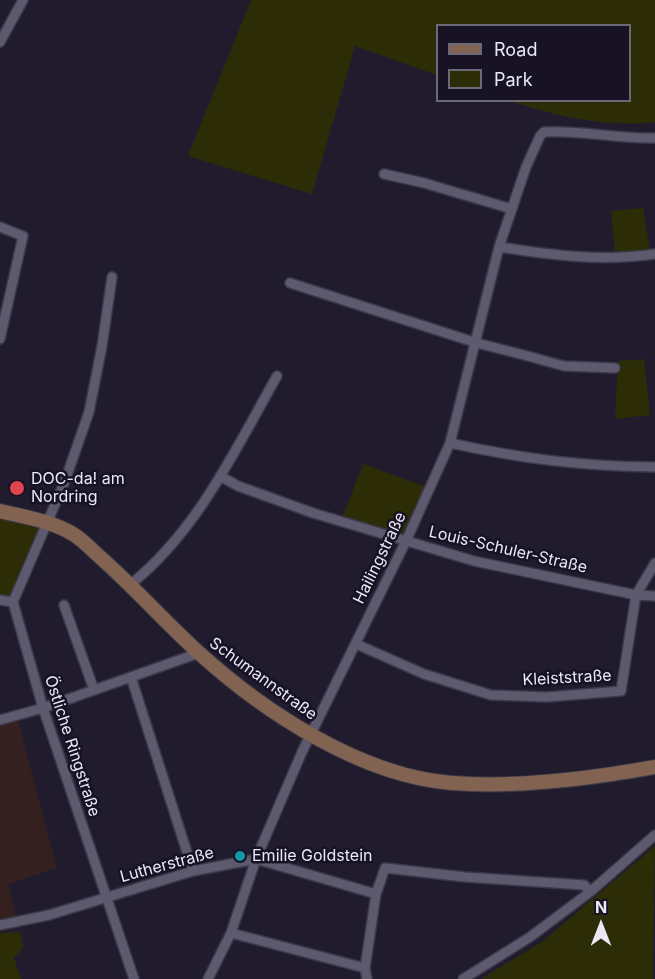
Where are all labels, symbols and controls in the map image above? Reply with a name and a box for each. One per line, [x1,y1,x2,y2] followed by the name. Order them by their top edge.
[436,24,631,102] legend
[494,39,537,60] text: Road
[494,69,533,90] text: Park
[31,469,125,507] place label: DOC-da! am Nordring
[8,479,26,497] marker: DOC-da! am Nordring
[350,509,410,607] street label: Hailingstraße
[427,522,589,578] street label: Louis-Schuler-Straße
[206,634,320,724] street label: Schumannstraße
[522,666,612,690] street label: Kleiststraße
[40,673,104,819] street label: Östliche Ringstraße
[118,843,216,887] street label: Lutherstraße
[252,846,372,866] place label: Emilie Goldstein
[233,849,247,863] marker: Emilie Goldstein
[571,895,631,955] north arrow
[595,897,607,917] text: N

